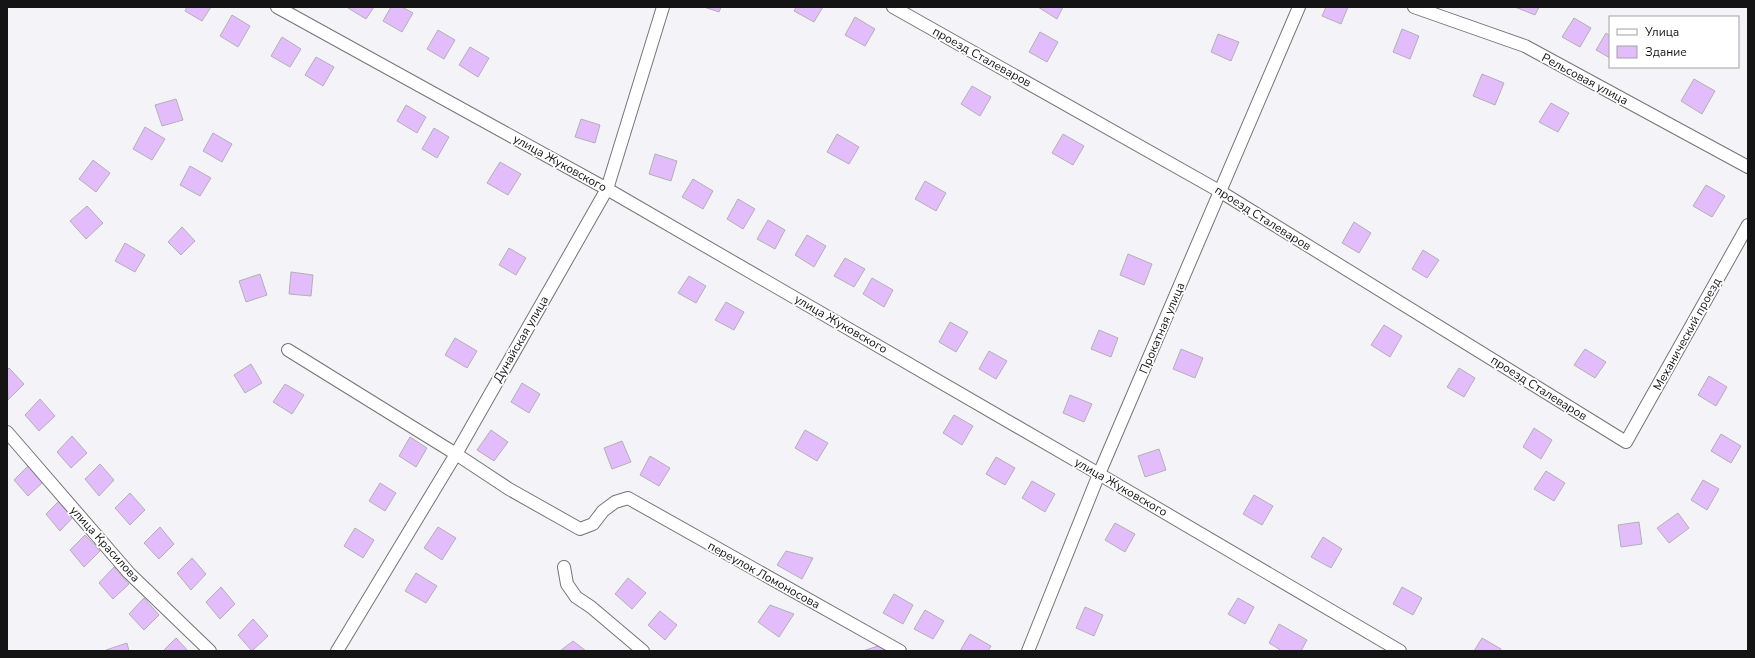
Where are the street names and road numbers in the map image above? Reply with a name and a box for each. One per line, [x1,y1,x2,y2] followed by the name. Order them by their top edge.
[930,23,1035,91] street label: проезд Сталеваров
[1539,49,1631,109] street label: Рельсовая улица
[510,131,610,195] street label: улица Жуковского
[1212,182,1314,254] street label: проезд Сталеваров
[1649,275,1725,393] street label: Механический проезд
[1136,280,1188,376] street label: Прокатная улица
[792,291,890,357] street label: улица Жуковского
[490,293,552,385] street label: Дунайская улица
[1488,352,1590,424] street label: проезд Сталеваров
[1072,454,1170,520] street label: улица Жуковского
[67,503,143,585] street label: улица Красилова
[705,538,823,612] street label: переулок Ломоносова

